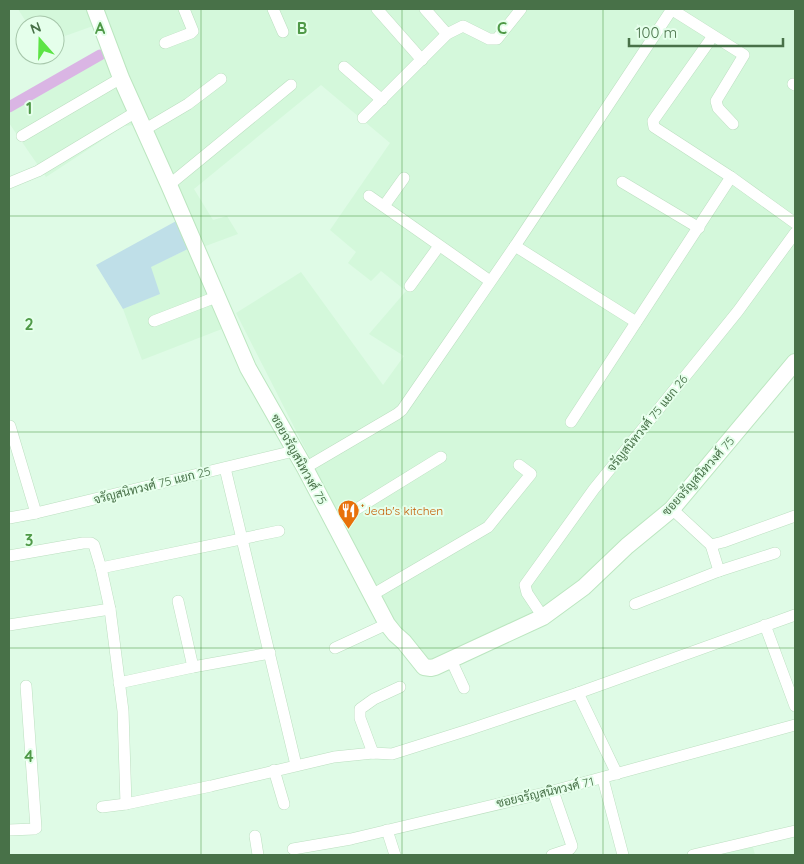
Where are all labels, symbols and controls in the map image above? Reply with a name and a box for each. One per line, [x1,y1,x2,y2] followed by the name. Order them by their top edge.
[15,15,65,65] north arrow
[629,15,783,47] scale bar
[28,18,43,38] text: N
[95,18,106,38] text: A
[297,18,307,38] text: B
[497,18,507,38] text: C
[636,23,677,42] text: 100 m
[26,98,32,118] text: 1
[24,314,34,334] text: 2
[603,371,691,474] street label: จรัญสนิทวงศ์ 75 แยก 26
[268,411,330,507] street label: ซอยจรัญสนิทวงศ์ 75
[659,433,737,519] street label: ซอยจรัญสนิทวงศ์ 75
[92,463,212,507] street label: จรัญสนิทวงศ์ 75 แยก 25
[336,498,360,529] restaurant icon: ๋Jeab's kitchen
[361,503,443,518] place label: ๋Jeab's kitchen
[25,530,33,550] text: 3
[24,746,34,766] text: 4
[495,774,595,810] street label: ซอยจรัญสนิทวงศ์ 71

